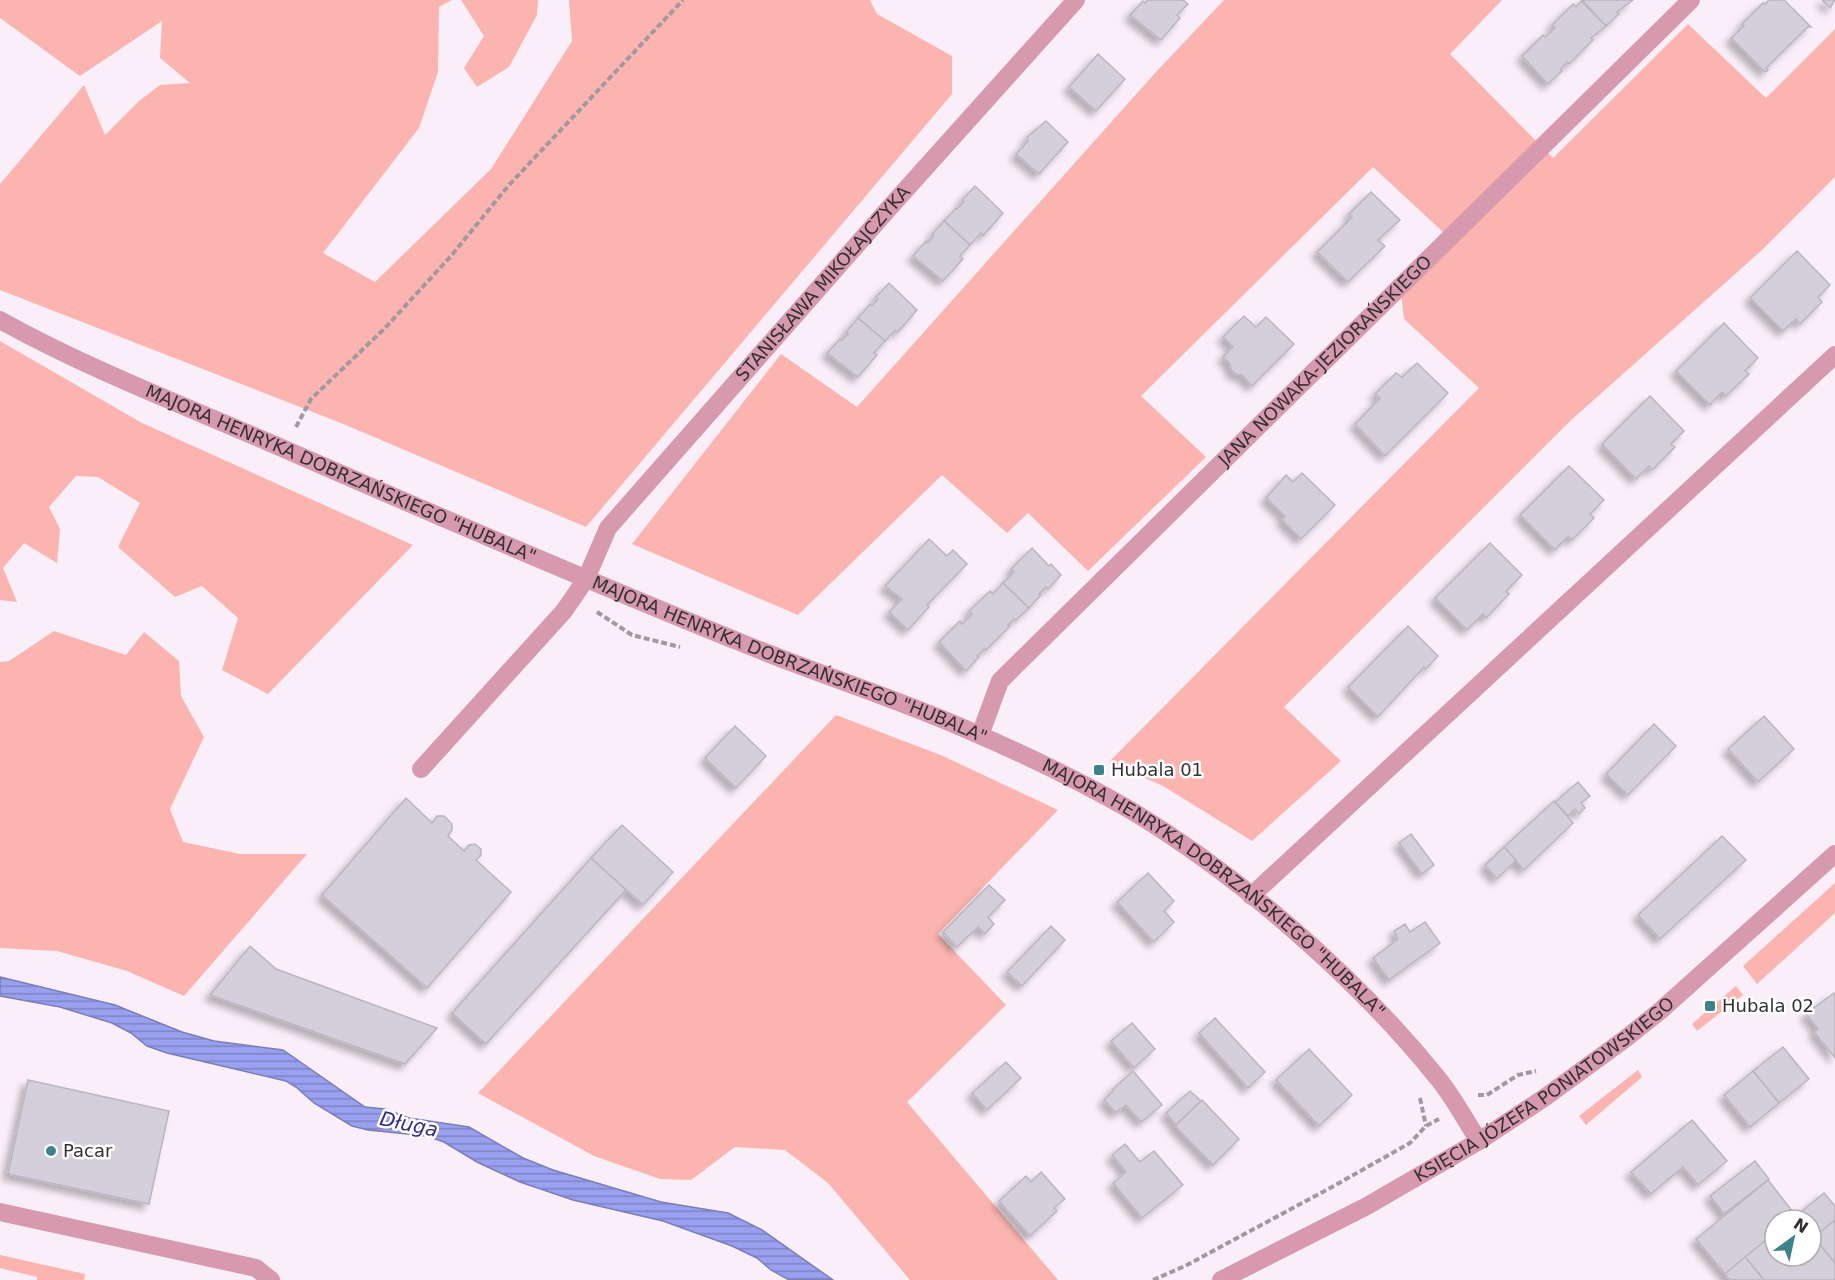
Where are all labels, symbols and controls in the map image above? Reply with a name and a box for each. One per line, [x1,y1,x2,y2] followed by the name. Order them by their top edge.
[731,181,915,385] street label: STANISŁAWA MIKOŁAJCZYKA
[1213,251,1436,470] street label: JANA NOWAKA-JEZIORAŃSKIEGO
[142,380,539,567] street label: MAJORA HENRYKA DOBRZAŃSKIEGO "HUBALA"
[589,572,991,747] street label: MAJORA HENRYKA DOBRZAŃSKIEGO "HUBALA"
[1039,754,1390,1021] street label: MAJORA HENRYKA DOBRZAŃSKIEGO "HUBALA"
[1111,759,1203,780] place label: Hubala 01
[1092,763,1106,777] marker: Hubala 01
[1410,992,1678,1186] street label: KSIĘCIA JÓZEFA PONIATOWSKIEGO
[1722,995,1814,1016] place label: Hubala 02
[1703,999,1717,1013] marker: Hubala 02
[378,1106,440,1142] water label: Długa
[63,1140,113,1161] place label: Pacar
[44,1144,58,1158] marker: Pacar
[1763,1208,1823,1268] north arrow
[1790,1214,1812,1237] text: N

